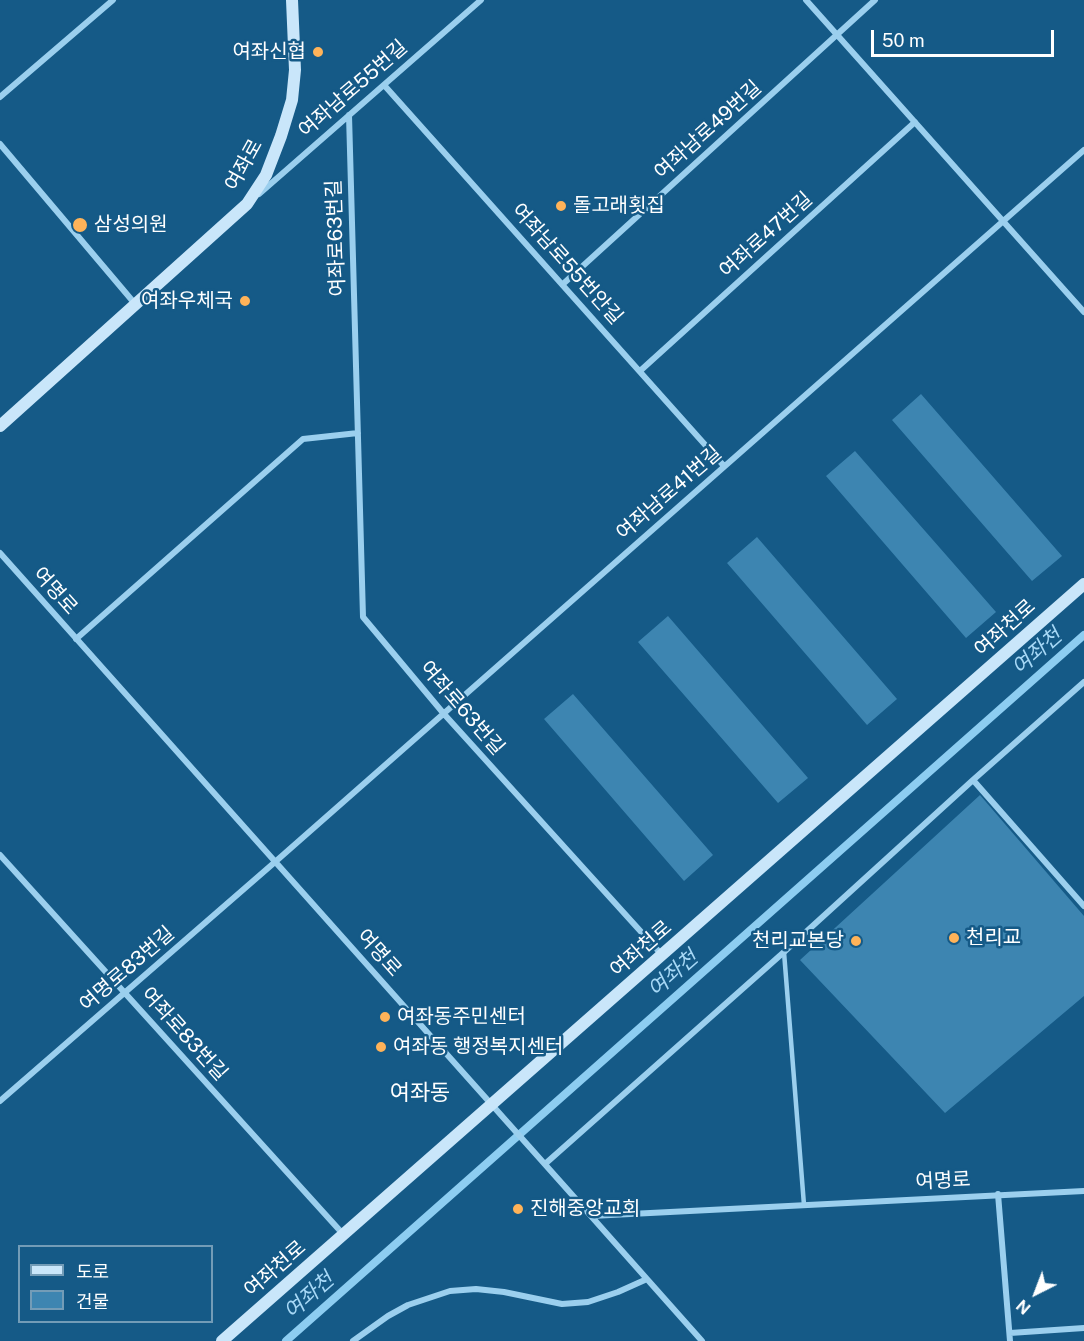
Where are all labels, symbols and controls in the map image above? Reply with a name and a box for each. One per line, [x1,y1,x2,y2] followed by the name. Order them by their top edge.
[874,18,1057,56] scale bar
[882,30,925,51] text: 50 m
[294,35,412,143] street label: 여좌남로55번길
[232,40,306,64] place label: 여좌신협
[311,45,325,59] marker: 여좌신협
[650,76,766,184] street label: 여좌남로49번길
[220,135,268,195] street label: 여좌로
[322,179,350,297] street label: 여좌로63번길
[715,187,817,283] street label: 여좌로47번길
[573,194,665,218] place label: 돌고래횟집
[506,199,628,329] street label: 여좌남로55번안길
[554,199,568,213] marker: 돌고래횟집
[94,213,168,237] place label: 삼성의원
[71,216,89,234] marker: 삼성의원
[141,289,233,313] place label: 여좌우체국
[238,294,252,308] marker: 여좌우체국
[612,441,726,545] street label: 여좌남로41번길
[28,562,82,620] street label: 여명로
[970,594,1040,662] street label: 여좌천로
[1007,623,1067,681] water label: 여좌천
[415,656,509,760] street label: 여좌로63번길
[605,916,677,982] street label: 여좌천로
[75,921,179,1017] street label: 여명로83번길
[352,924,406,982] street label: 여명로
[966,926,1021,950] place label: 천리교
[752,929,844,953] place label: 천리교본당
[947,931,961,945] marker: 천리교
[849,934,863,948] marker: 천리교본당
[643,945,703,1003] water label: 여좌천
[136,982,232,1086] street label: 여좌로83번길
[397,1005,526,1029] place label: 여좌동주민센터
[378,1010,392,1024] marker: 여좌동주민센터
[393,1035,563,1059] place label: 여좌동 행정복지센터
[374,1040,388,1054] marker: 여좌동 행정복지센터
[390,1080,450,1106] district label: 여좌동
[915,1168,971,1194] street label: 여명로
[530,1197,640,1221] place label: 진해중앙교회
[511,1202,525,1216] marker: 진해중앙교회
[239,1236,311,1302] street label: 여좌천로
[18,1245,213,1323] legend
[76,1261,109,1282] text: 도로
[1006,1263,1066,1323] north arrow
[279,1267,339,1325] water label: 여좌천
[76,1291,109,1312] text: 건물
[1013,1296,1035,1318] text: N

